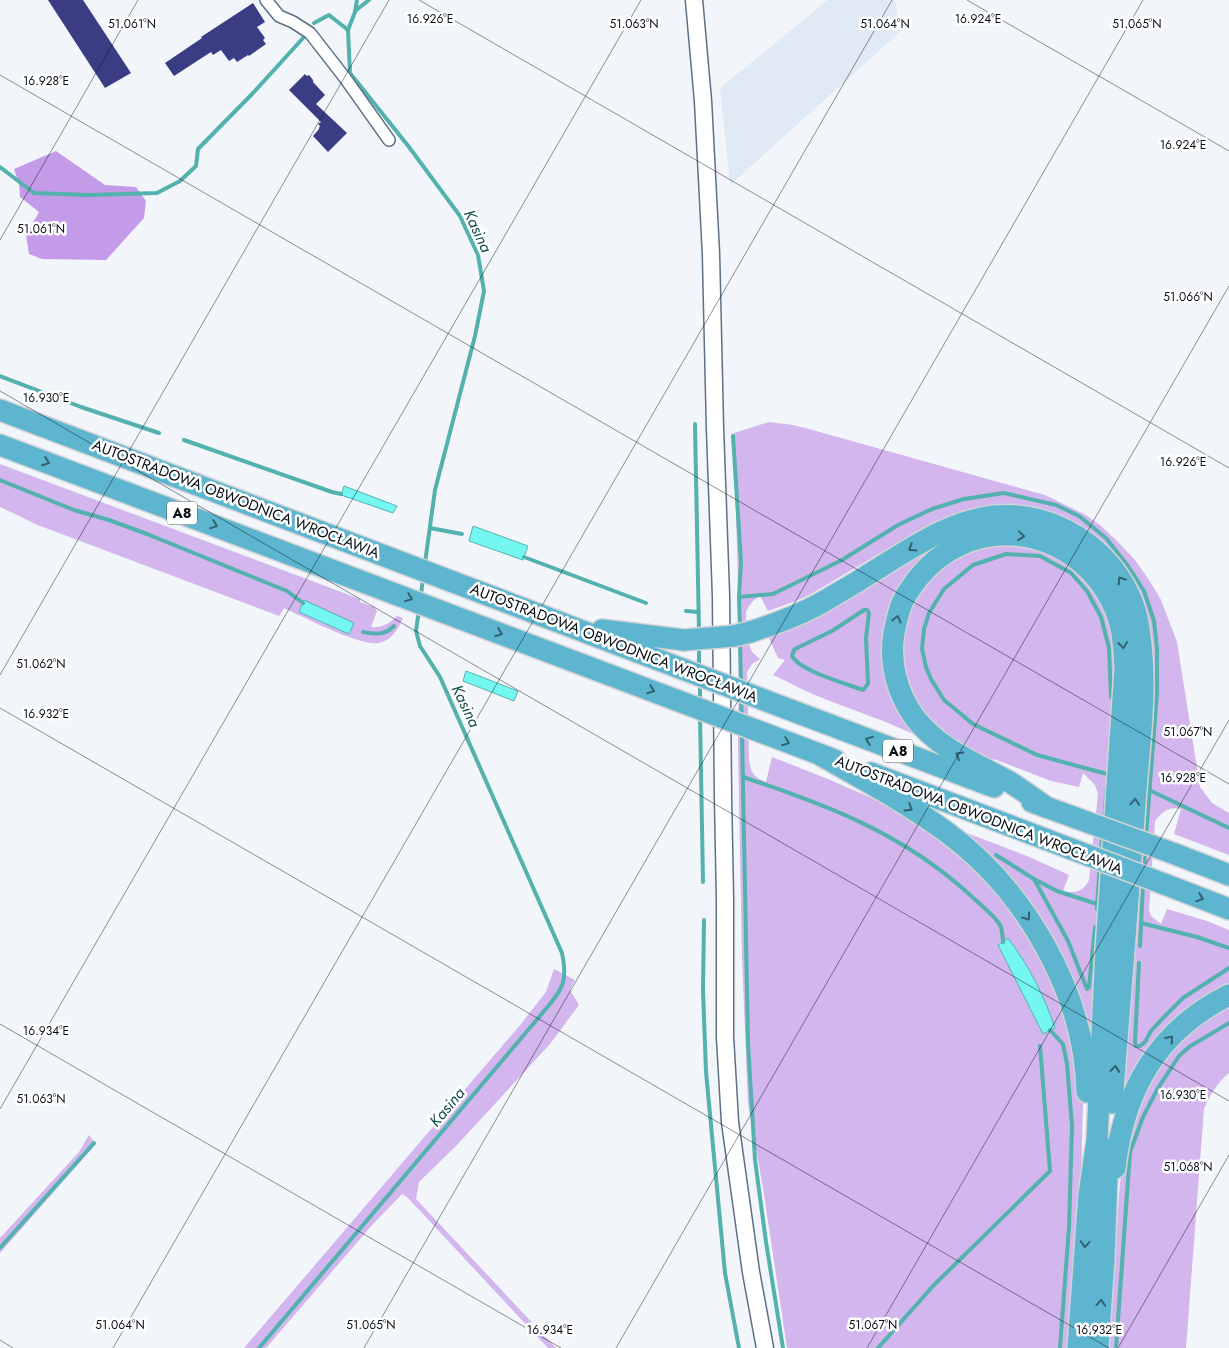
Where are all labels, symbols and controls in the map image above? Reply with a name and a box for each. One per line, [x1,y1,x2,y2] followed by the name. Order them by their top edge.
[407,10,453,28] text: 16.926°E
[955,10,1001,28] text: 16.924°E
[108,15,156,33] text: 51.061°N
[609,15,659,33] text: 51.063°N
[860,15,910,33] text: 51.064°N
[1112,15,1162,33] text: 51.065°N
[23,72,69,90] text: 16.928°E
[1160,136,1206,154] text: 16.924°E
[458,206,498,256] water label: Kasina
[17,220,65,238] text: 51.061°N
[1163,288,1213,306] text: 51.066°N
[23,389,69,407] text: 16.930°E
[89,434,383,564] street label: AUTOSTRADOWA OBWODNICA WROCŁAWIA
[1160,453,1206,471] text: 16.926°E
[41,456,49,466] one-way arrow
[167,502,197,524] road number: A8
[209,519,218,529] one-way arrow
[1017,530,1025,541] one-way arrow
[908,541,917,551] one-way arrow
[1118,577,1127,586] one-way arrow
[467,578,761,708] street label: AUTOSTRADOWA OBWODNICA WROCŁAWIA
[404,592,413,603] one-way arrow
[892,615,902,623] one-way arrow
[494,627,502,637] one-way arrow
[1117,642,1128,650] one-way arrow
[16,655,66,673] text: 51.062°N
[446,681,486,731] water label: Kasina
[646,684,654,694] one-way arrow
[23,705,69,723] text: 16.932°E
[1164,723,1212,741] text: 51.067°N
[782,736,790,746] one-way arrow
[865,736,874,746] one-way arrow
[883,739,913,762] road number: A8
[832,750,1126,880] street label: AUTOSTRADOWA OBWODNICA WROCŁAWIA
[955,752,964,762] one-way arrow
[1160,769,1206,787] text: 16.928°E
[1130,798,1141,806] one-way arrow
[904,801,913,811] one-way arrow
[1196,892,1204,902] one-way arrow
[1021,912,1030,921] one-way arrow
[23,1022,69,1040] text: 16.934°E
[1164,1035,1173,1044] one-way arrow
[1109,1065,1120,1073] one-way arrow
[424,1082,470,1132] water label: Kasina
[1160,1086,1206,1104] text: 16.930°E
[16,1090,66,1108] text: 51.063°N
[1163,1158,1213,1176] text: 51.068°N
[1080,1240,1091,1248] one-way arrow
[1095,1298,1106,1306] one-way arrow
[95,1316,145,1334] text: 51.064°N
[346,1316,396,1334] text: 51.065°N
[849,1316,897,1334] text: 51.067°N
[527,1321,573,1339] text: 16.934°E
[1076,1321,1122,1339] text: 16.932°E

